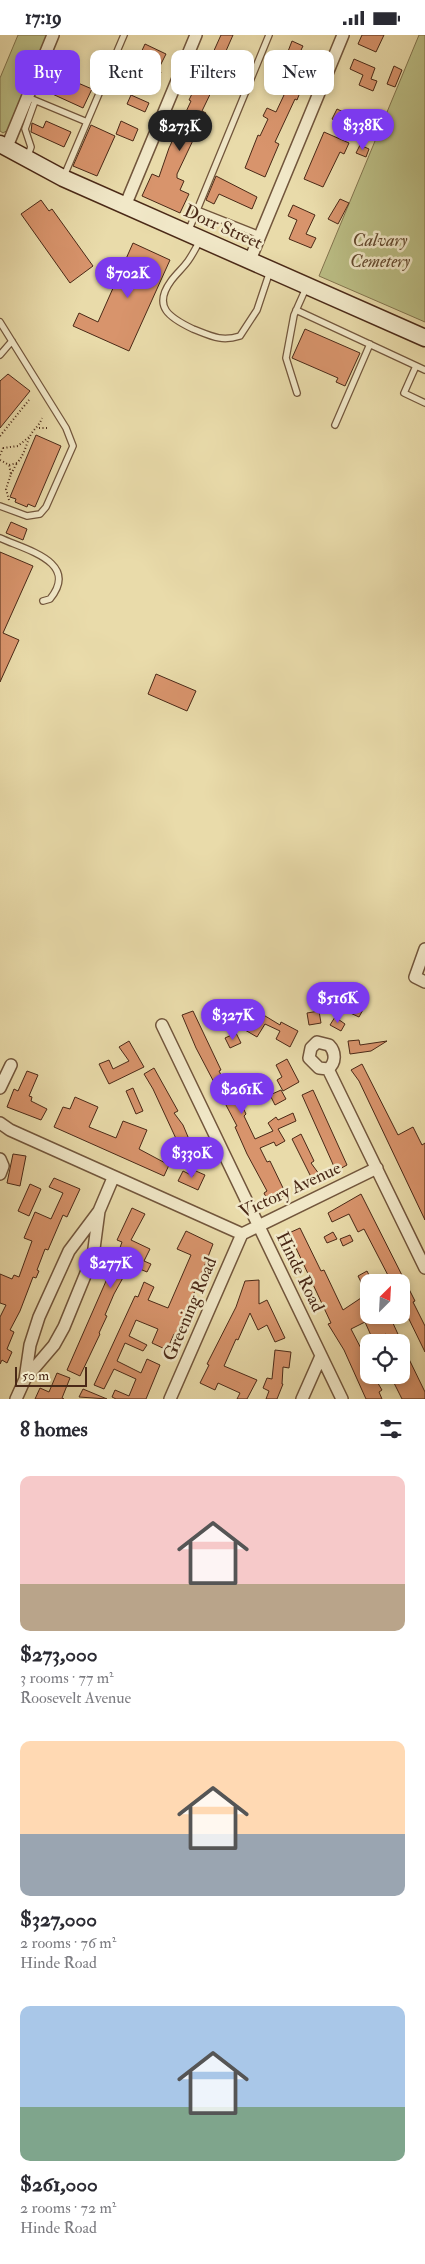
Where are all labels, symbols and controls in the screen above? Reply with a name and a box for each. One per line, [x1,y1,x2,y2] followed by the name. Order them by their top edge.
[25,6,62,30] text: 17:19
[15,50,80,95] chip: Buy
[90,50,161,95] chip: Rent
[171,50,254,95] chip: Filters
[264,50,334,95] chip: New
[145,109,215,152] pin: $273K
[328,109,398,151] pin: $338K
[343,115,383,135] text: $338K
[159,116,201,136] text: $273K
[180,199,266,255] street label: Dorr Street
[350,229,411,273] park label: Calvary Cemetery
[93,257,163,299] pin: $702K
[106,263,150,283] text: $702K
[303,981,373,1024] pin: $516K
[318,988,358,1008] text: $516K
[198,999,268,1041] pin: $327K
[212,1005,254,1025] text: $327K
[207,1073,277,1115] pin: $261K
[221,1079,263,1099] text: $261K
[157,1137,227,1179] pin: $330K
[172,1143,212,1163] text: $330K
[235,1156,345,1224] street label: Victory Avenue
[271,1228,329,1316] street label: Hinde Road
[76,1247,146,1289] pin: $277K
[90,1253,133,1273] text: $277K
[158,1254,222,1364] street label: Greening Road
[360,1274,410,1324] north arrow
[360,1274,410,1384] map controls
[360,1334,410,1384] button: locate
[15,1364,88,1387] scale bar
[22,1367,49,1384] text: 50 m
[377,1415,405,1443] icon: filters
[20,1416,88,1443] text: 8 homes
[168,1508,258,1598] icon: home
[20,1641,97,1668] text: $273,000
[20,1668,114,1688] text: 3 rooms · 77 m²
[20,1688,131,1708] text: Roosevelt Avenue
[168,1773,258,1863] icon: home
[20,1906,97,1933] text: $327,000
[20,1933,116,1953] text: 2 rooms · 76 m²
[20,1953,97,1973] text: Hinde Road
[168,2038,258,2128] icon: home
[20,2171,98,2198] text: $261,000
[20,2198,116,2218] text: 2 rooms · 72 m²
[20,2218,97,2238] text: Hinde Road

